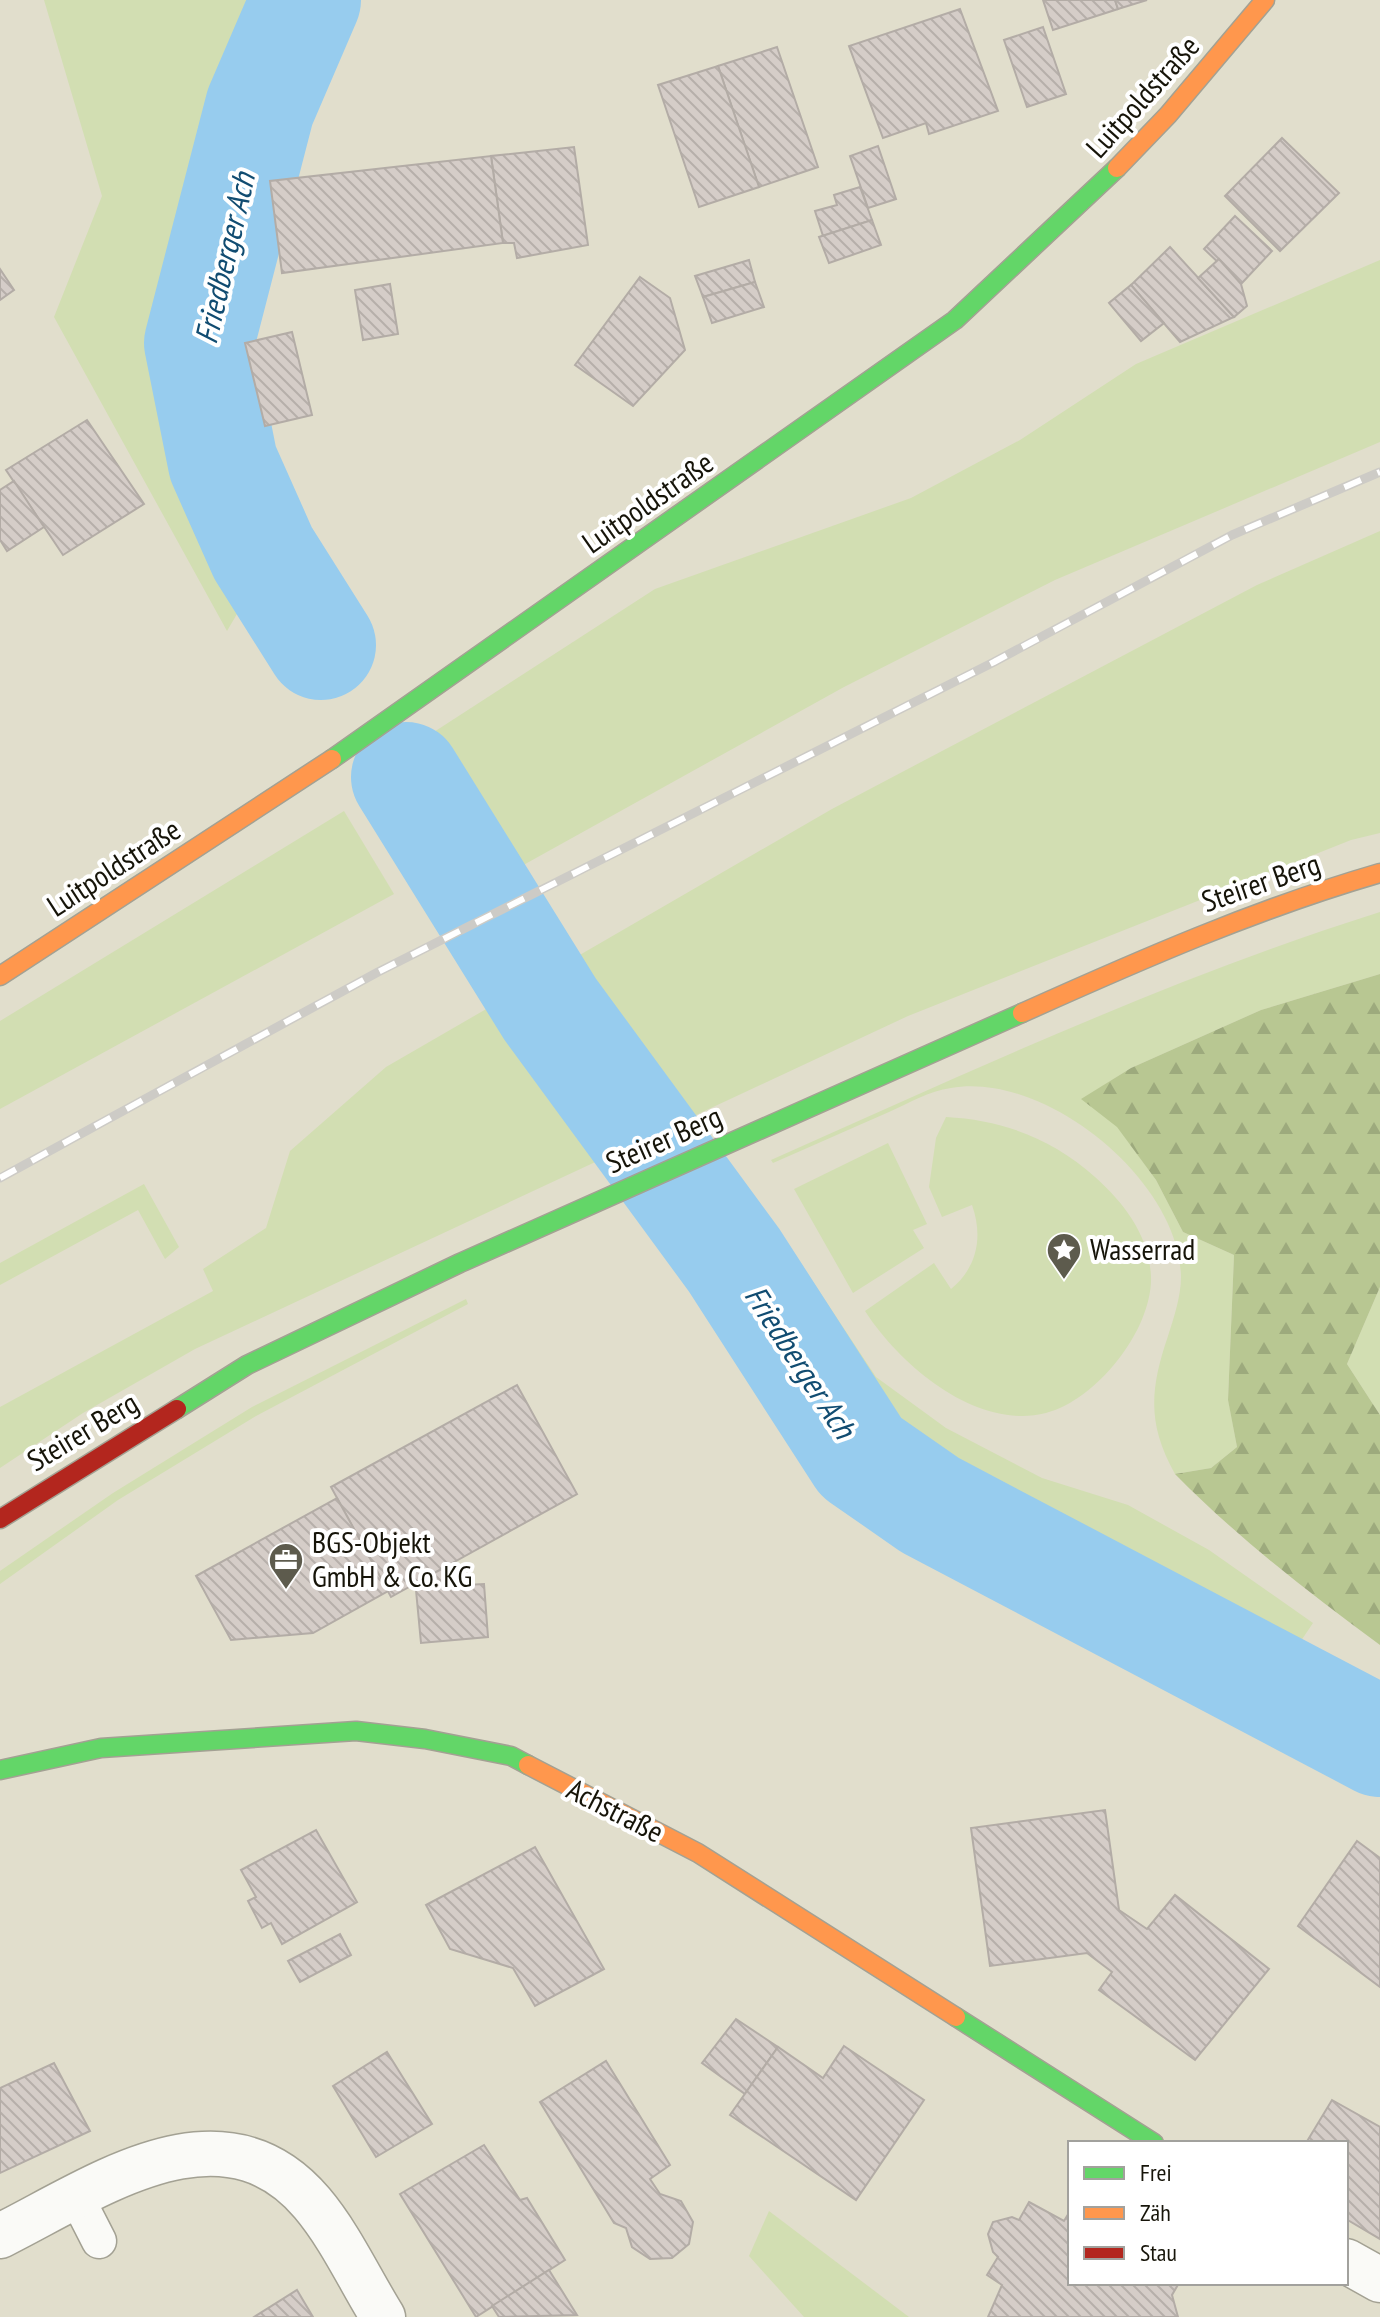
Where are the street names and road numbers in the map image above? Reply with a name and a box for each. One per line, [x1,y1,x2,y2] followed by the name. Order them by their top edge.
[1077,27,1207,165] street label: Luitpoldstraße
[574,442,720,561] street label: Luitpoldstraße
[39,809,187,924] street label: Luitpoldstraße
[1196,843,1325,920] street label: Steirer Berg
[599,1096,727,1181] street label: Steirer Berg
[20,1382,145,1479] street label: Steirer Berg
[561,1769,671,1851] street label: Achstraße

